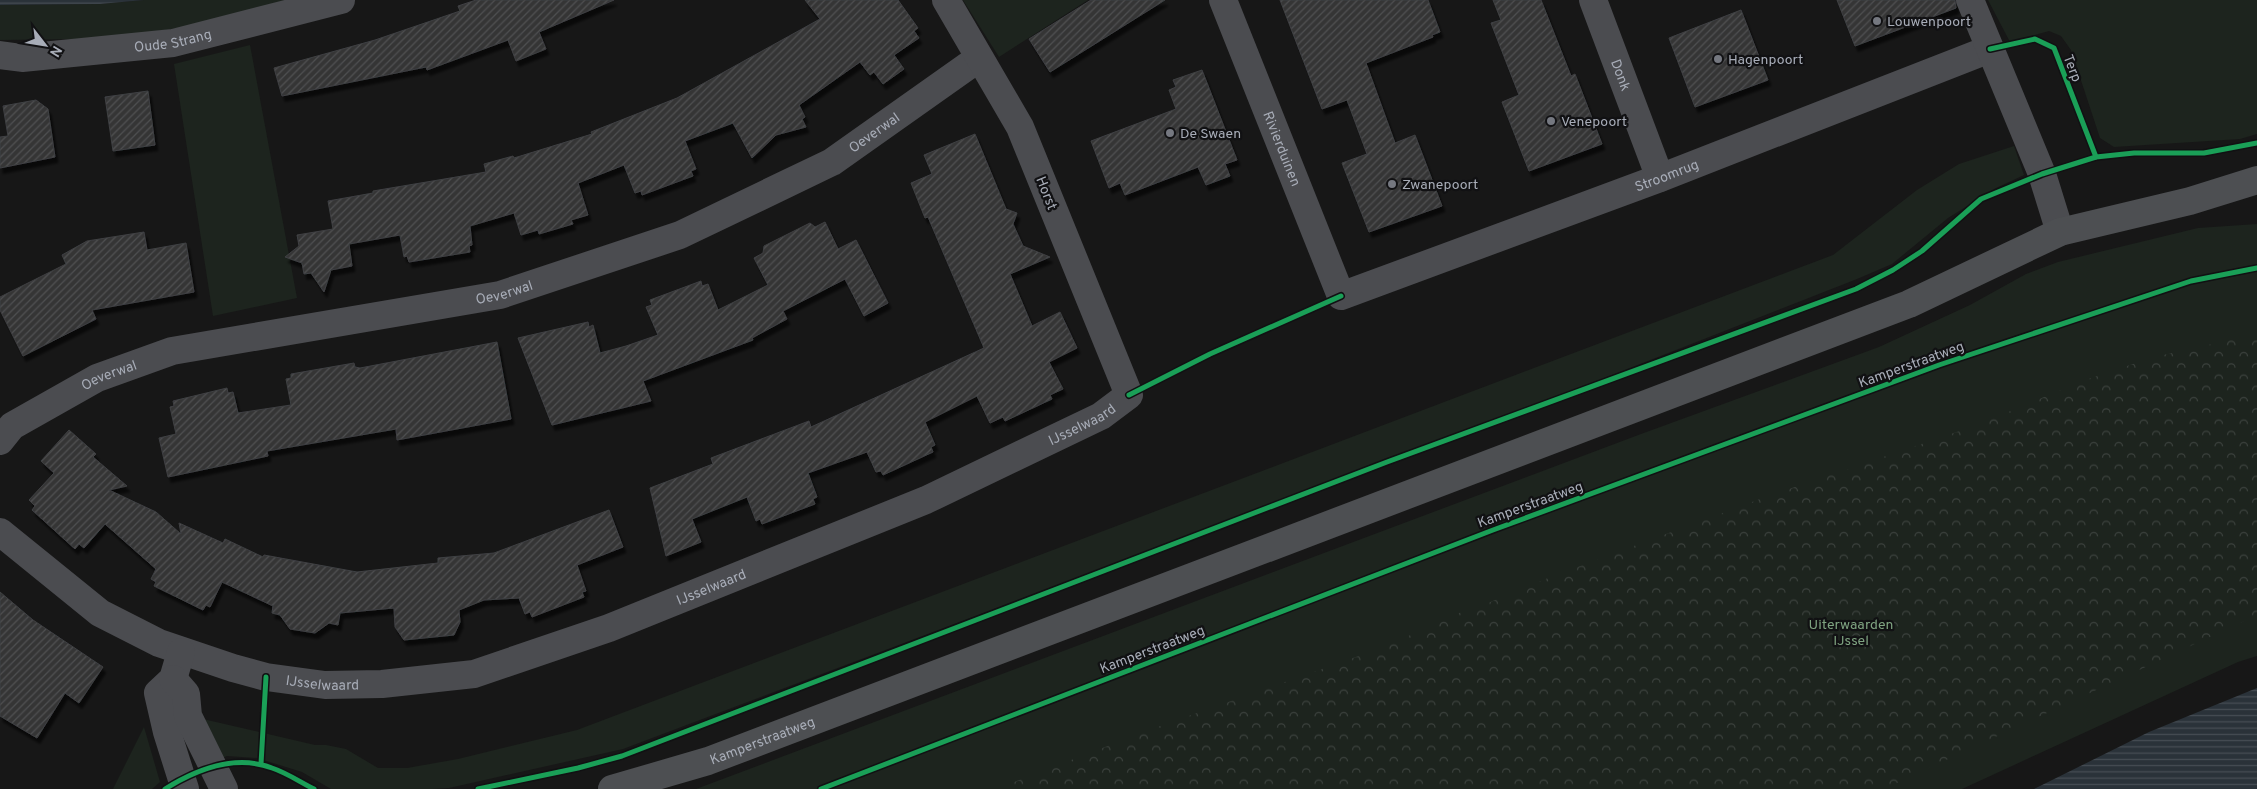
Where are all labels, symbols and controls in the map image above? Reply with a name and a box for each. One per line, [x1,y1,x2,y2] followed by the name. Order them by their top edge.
[1887,14,1971,31] place label: Louwenpoort
[1871,15,1883,27] marker: Louwenpoort
[20,20,70,70] north arrow
[133,26,214,57] street label: Oude Strang
[45,42,65,60] text: N
[1728,52,1803,69] place label: Hagenpoort
[2059,52,2085,85] street label: Terp
[1712,53,1724,65] marker: Hagenpoort
[1606,57,1633,94] street label: Donk
[1258,109,1303,189] street label: Rivierduinen
[846,110,904,157] street label: Oeverwal
[1561,114,1627,131] place label: Venepoort
[1545,115,1557,127] marker: Venepoort
[1180,126,1241,143] place label: De Swaen
[1164,127,1176,139] marker: De Swaen
[1633,157,1702,196] street label: Stroomrug
[1031,174,1060,213] street label: Horst
[1402,177,1478,194] place label: Zwanepoort
[1386,178,1398,190] marker: Zwanepoort
[475,278,535,309] street label: Oeverwal
[1856,338,1967,392] street label: Kamperstraatweg
[79,357,139,395] street label: Oeverwal
[1046,401,1120,450] street label: IJsselwaard
[1475,478,1586,532] street label: Kamperstraatweg
[674,567,749,610] street label: IJsselwaard
[1809,617,1893,650] park label: Uiterwaarden IJssel
[1098,623,1207,678] street label: Kamperstraatweg
[285,673,359,695] street label: IJsselwaard
[708,714,818,770] street label: Kamperstraatweg

